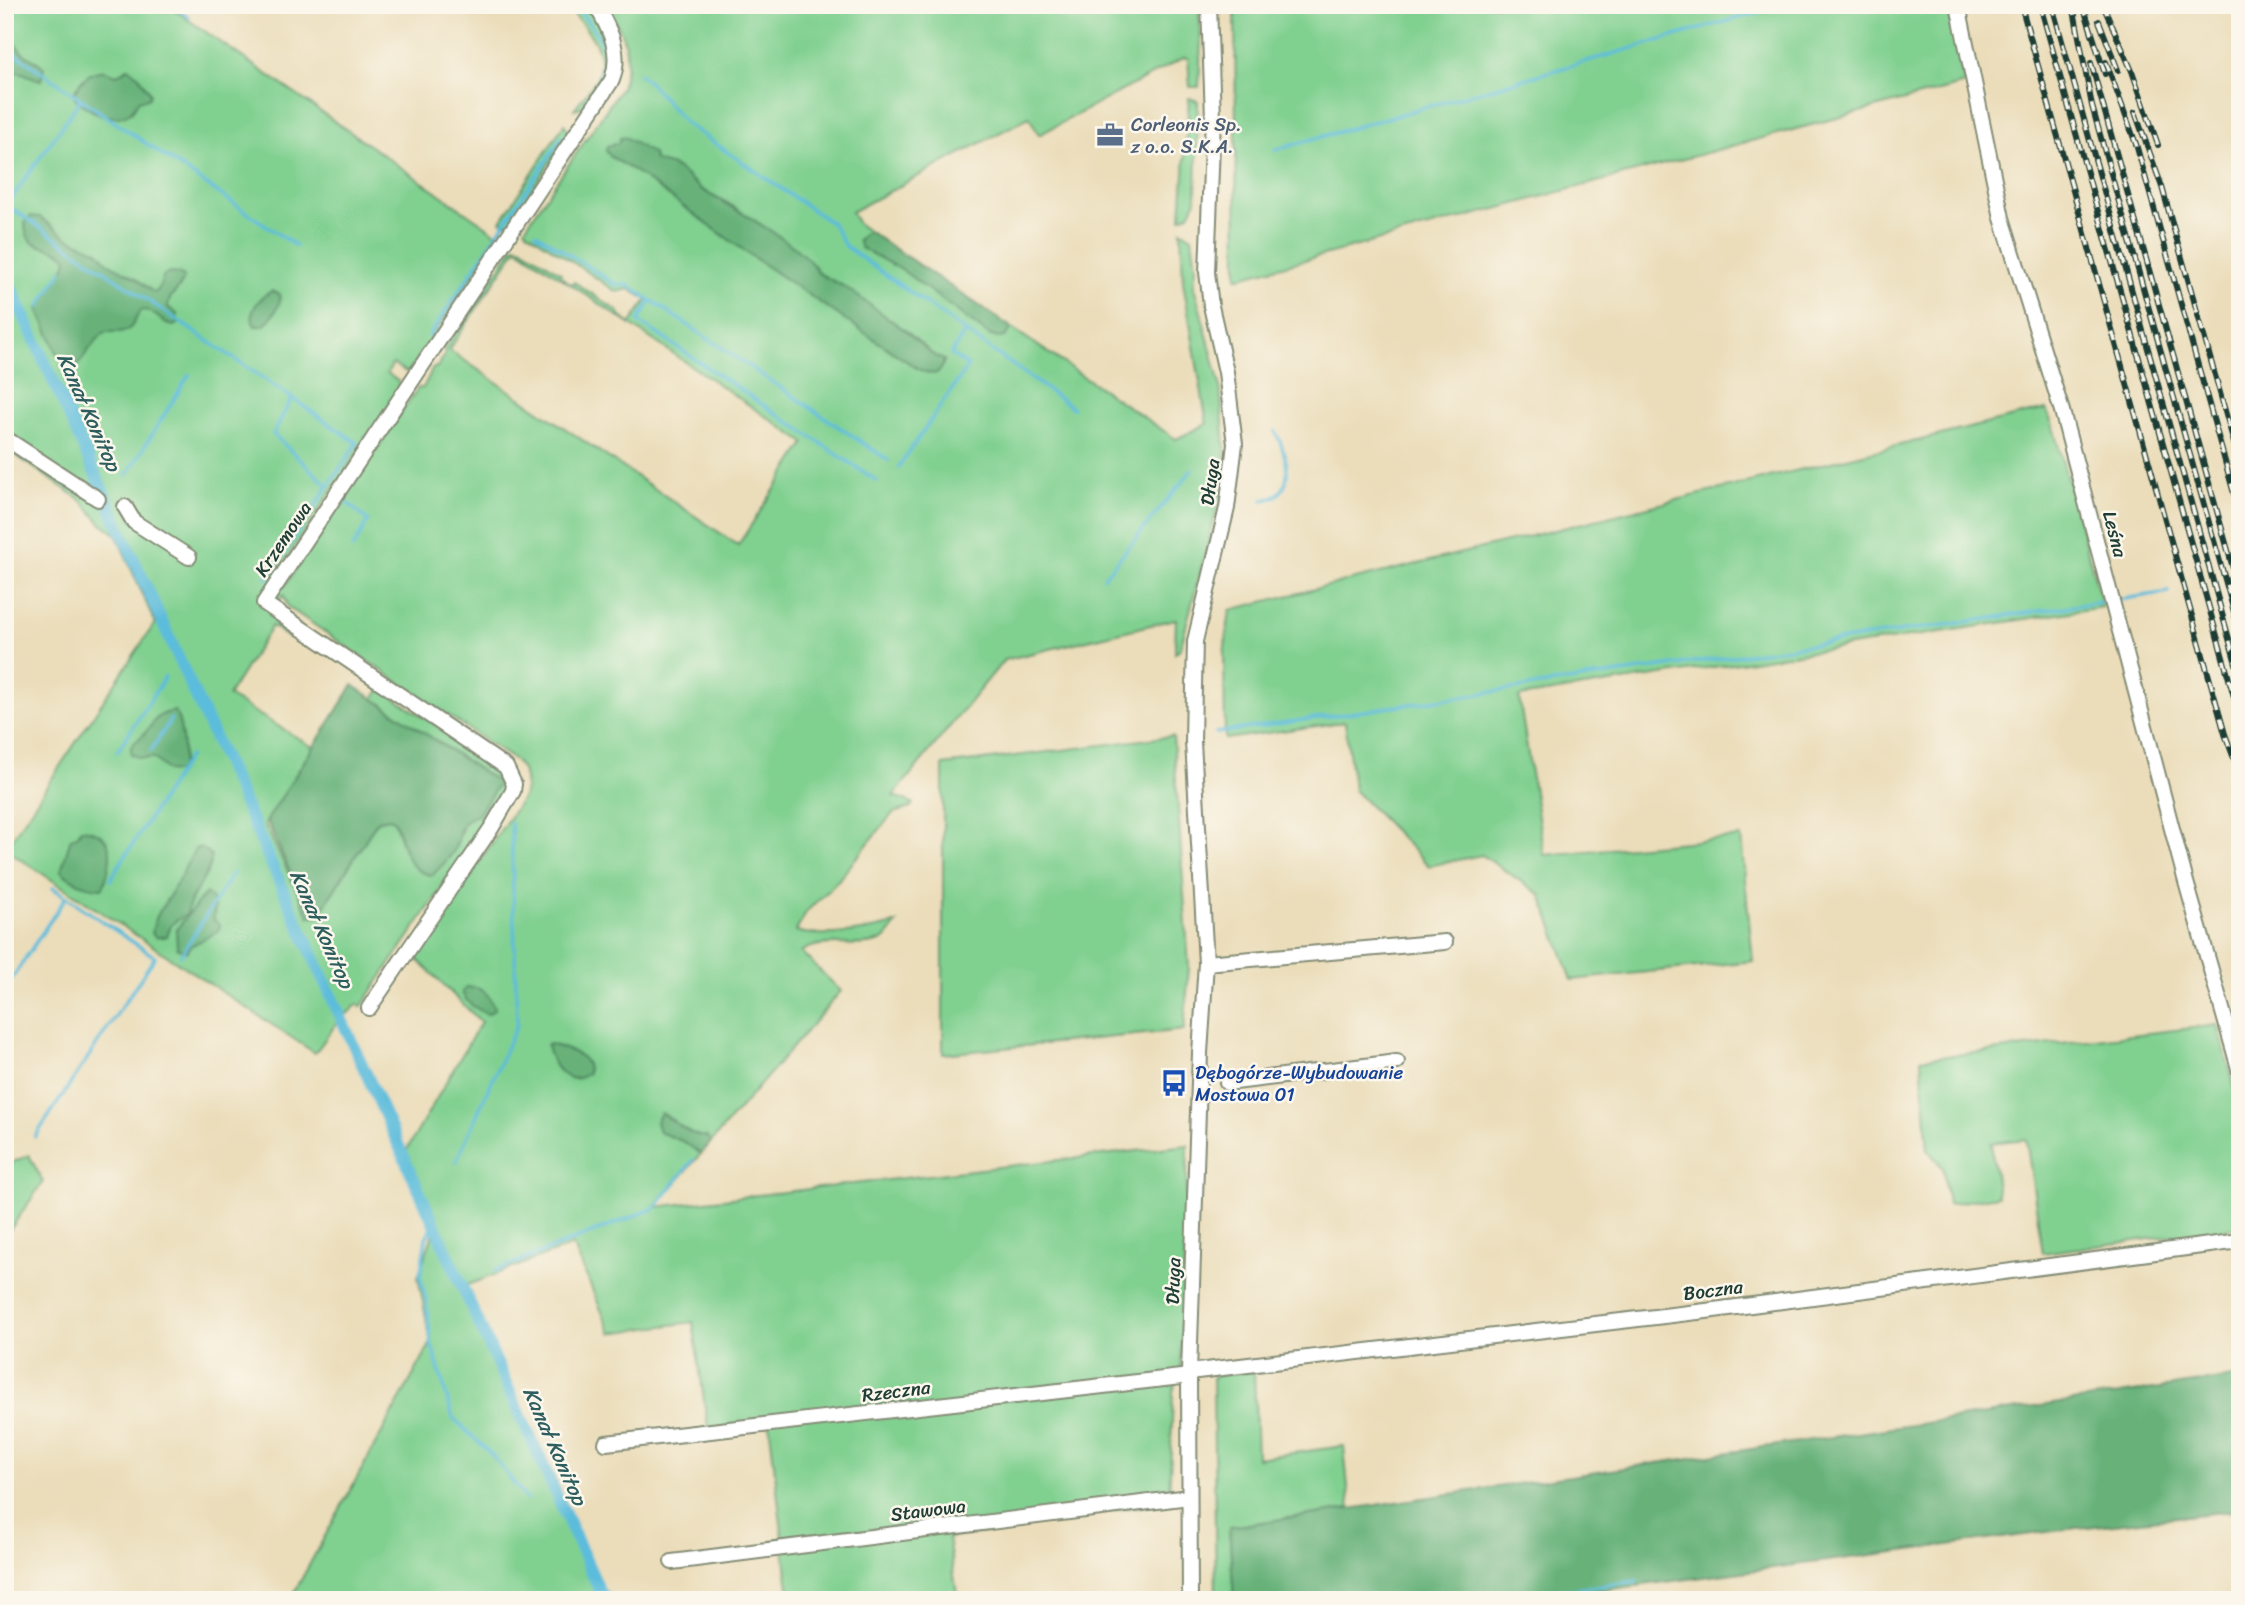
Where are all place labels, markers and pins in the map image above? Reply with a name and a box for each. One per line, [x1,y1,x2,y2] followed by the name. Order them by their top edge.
[1130,108,1242,163] place label: Corleonis Sp. z o.o. S.K.A.
[1095,120,1125,150] office icon: Corleonis Sp. z o.o. S.K.A.
[1195,1056,1404,1111] place label: Dębogórze-Wybudowanie Mostowa 01
[1159,1068,1189,1098] bus stop icon: Dębogórze-Wybudowanie Mostowa 01

